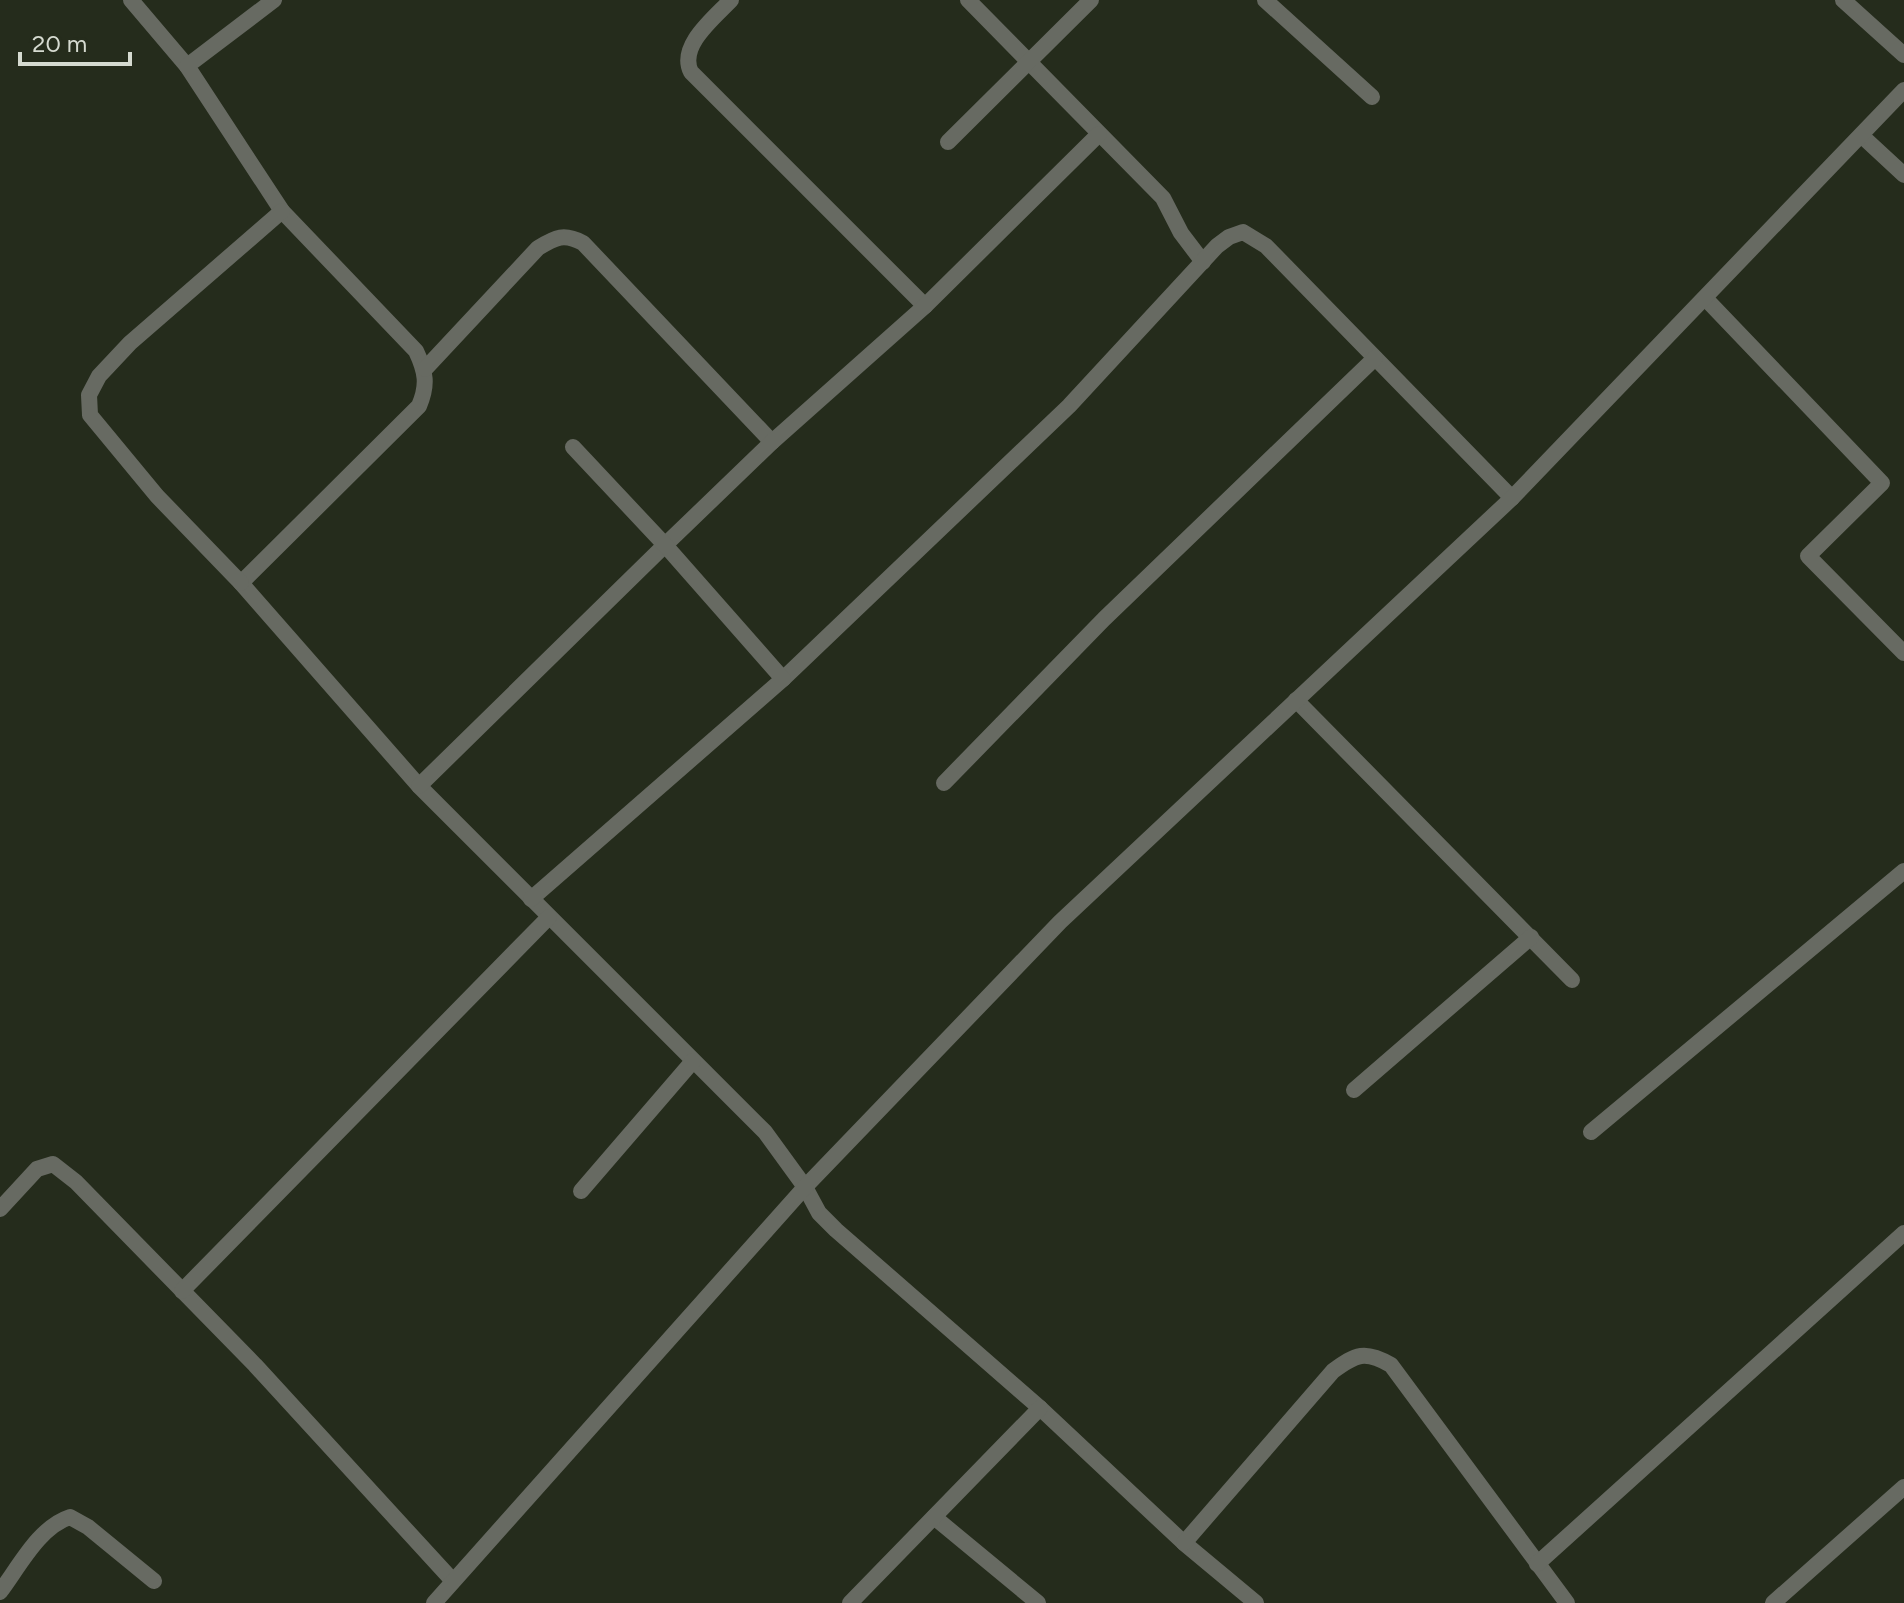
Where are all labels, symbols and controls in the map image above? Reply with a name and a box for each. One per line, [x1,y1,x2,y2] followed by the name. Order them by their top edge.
[20,16,130,66] scale bar
[32,29,87,58] text: 20 m

